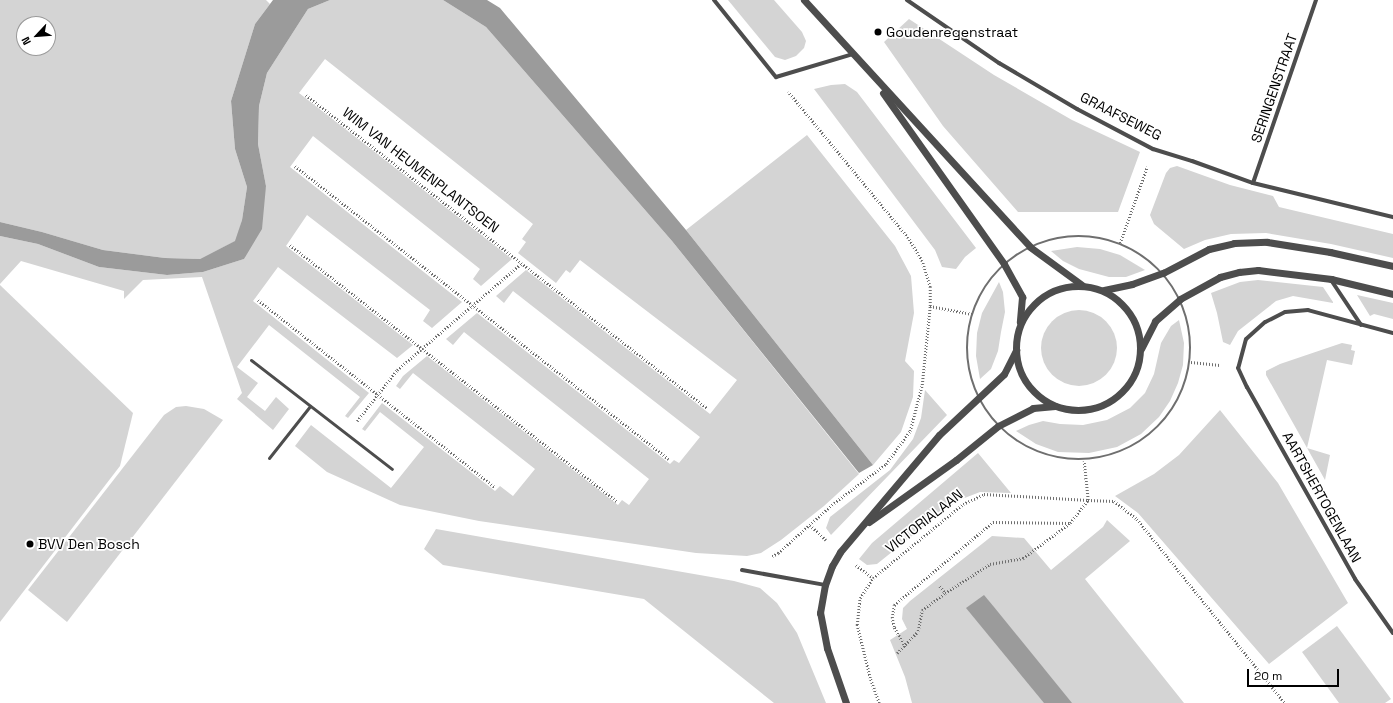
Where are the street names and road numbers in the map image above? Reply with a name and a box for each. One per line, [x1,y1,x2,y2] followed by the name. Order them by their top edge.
[1247,31,1301,145] street label: SERINGENSTRAAT
[1077,88,1165,144] street label: GRAAFSEWEG
[339,104,503,236] street label: WIM VAN HEUMENPLANTSOEN
[1279,429,1365,565] street label: AARTSHERTOGENLAAN
[882,486,966,556] street label: VICTORIALAAN

